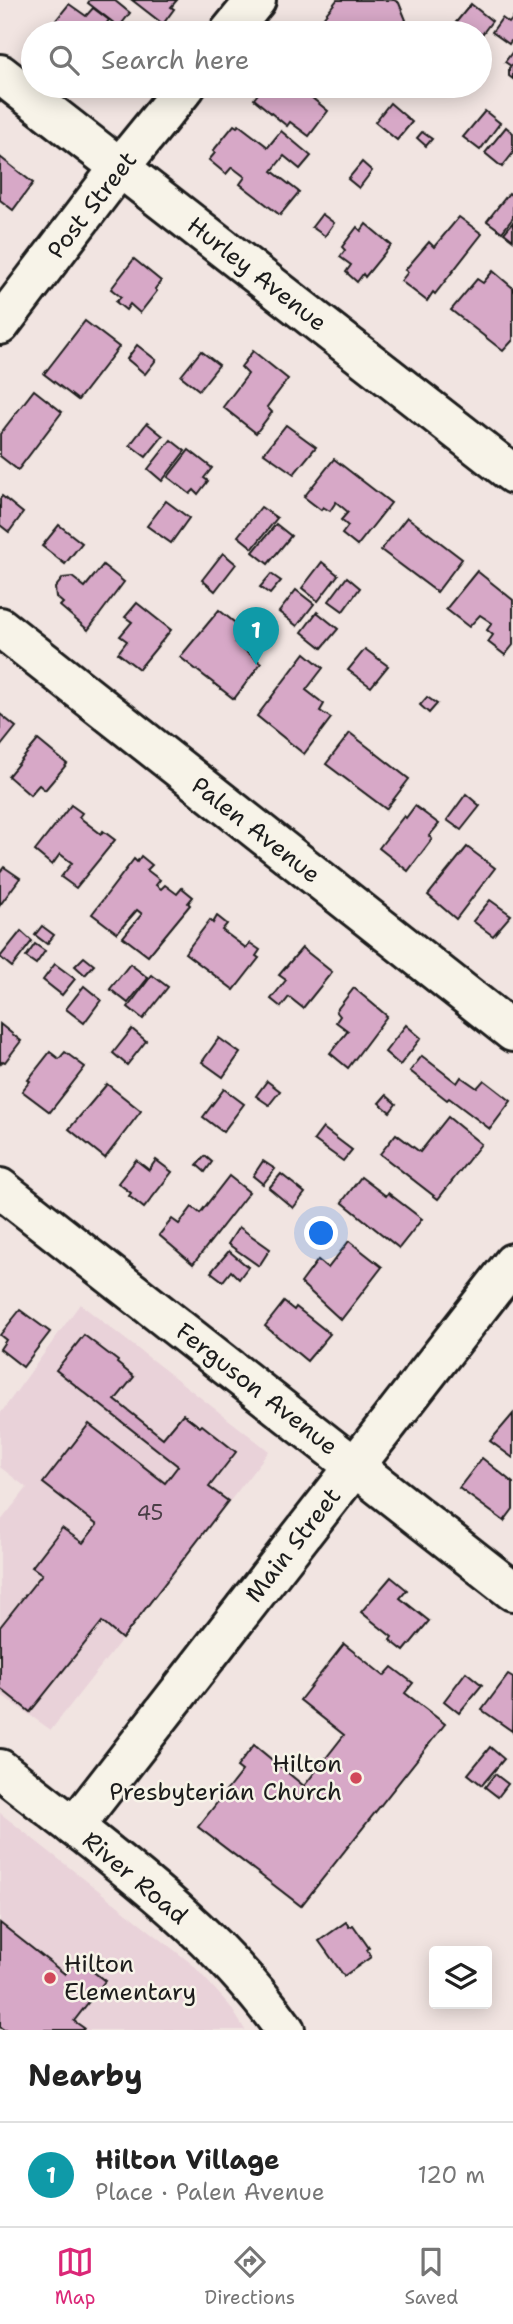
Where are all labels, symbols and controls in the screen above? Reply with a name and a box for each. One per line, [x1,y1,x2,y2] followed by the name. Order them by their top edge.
[21,21,492,98] search box
[45,41,83,79] icon: search
[101,42,250,77] text: Search here
[40,145,144,265] street label: Post Street
[181,209,333,339] street label: Hurley Avenue
[233,607,279,665] pin: 1
[185,770,327,890] street label: Palen Avenue
[304,1216,338,1250] your location
[169,1316,345,1462] street label: Ferguson Avenue
[238,1481,348,1609] street label: Main Street
[137,1499,163,1527] house number: 45
[109,1748,342,1808] place label: Hilton Presbyterian Church
[348,1770,364,1786] marker: Hilton Presbyterian Church
[76,1824,194,1932] street label: River Road
[429,1946,492,2009] map controls
[429,1946,492,2009] button: layers
[64,1948,196,2008] place label: Hilton Elementary
[42,1970,58,1986] marker: Hilton Elementary
[28,2055,143,2096] text: Nearby
[95,2142,280,2177] text: Hilton Village
[46,2160,56,2190] text: 1
[417,2160,485,2190] text: 120 m
[95,2177,325,2207] text: Place · Palen Avenue
[55,2243,95,2310] tab: Map
[205,2243,295,2310] tab: Directions
[404,2243,458,2310] tab: Saved

